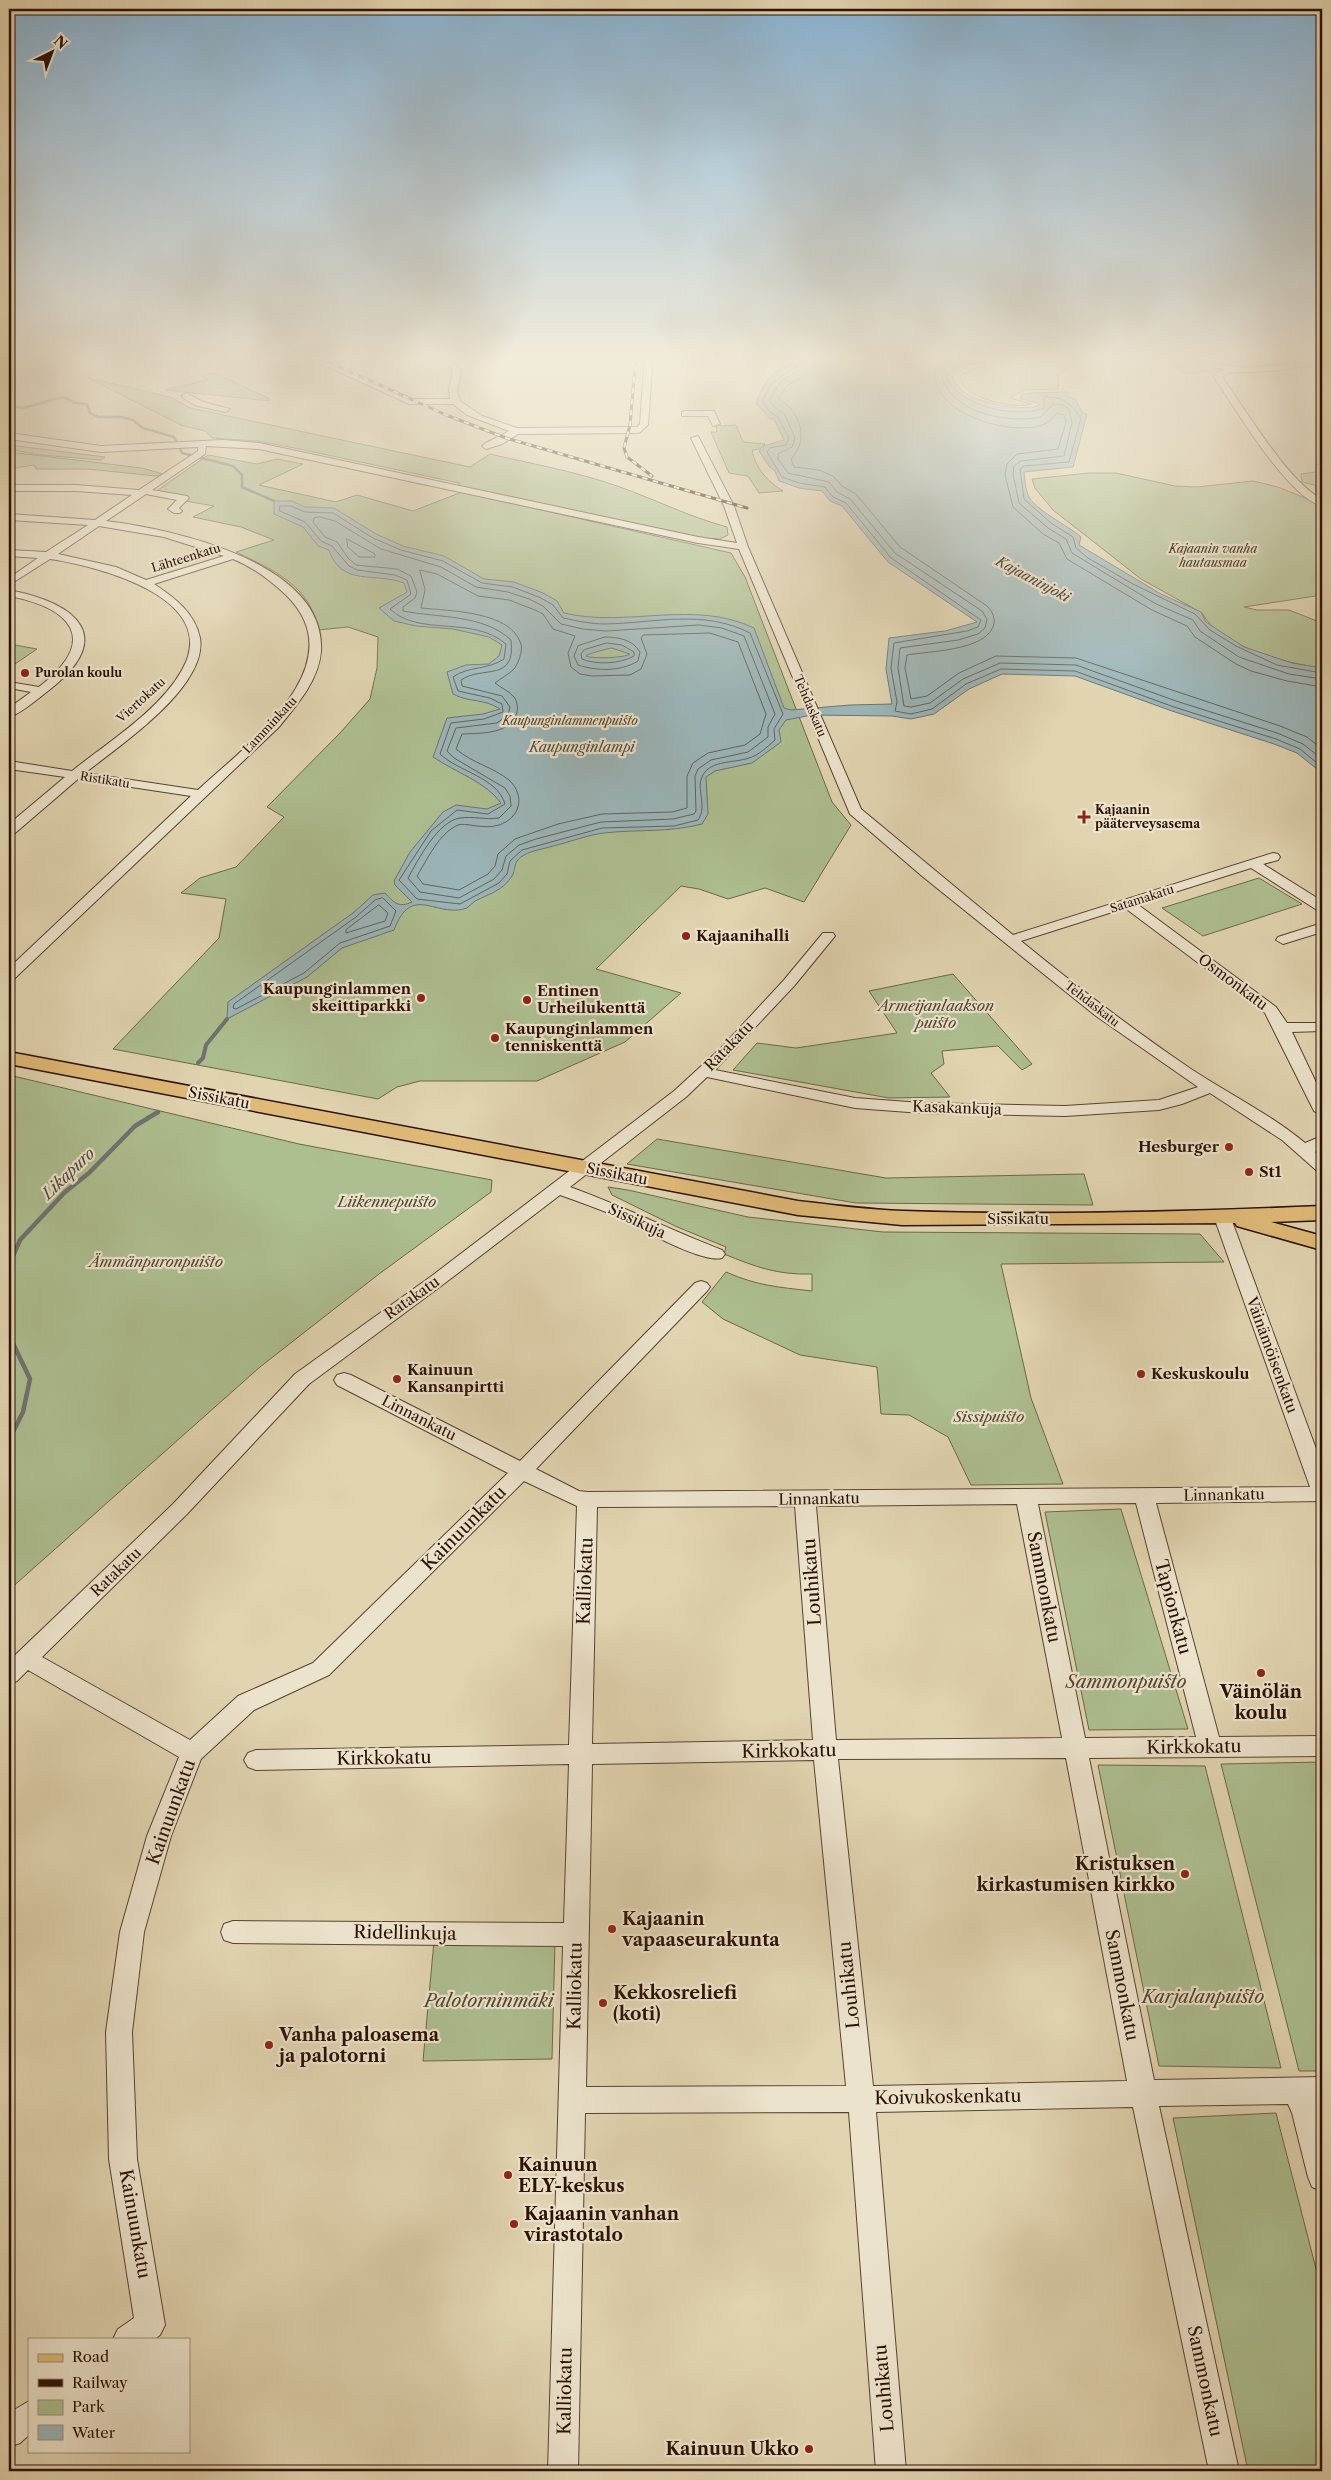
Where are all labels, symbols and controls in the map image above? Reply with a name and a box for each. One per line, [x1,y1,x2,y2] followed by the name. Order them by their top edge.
[28,28,78,78] north arrow
[50,32,71,53] text: N
[149,540,223,575] street label: Lähteenkatu
[1168,541,1257,570] park label: Kajaanin vanha hautausmaa
[992,552,1075,607] water label: Kajaaninjoki
[35,665,122,680] place label: Purolan koulu
[19,667,31,679] marker: Purolan koulu
[112,673,169,726] street label: Viertokatu
[791,673,830,739] street label: Tehdaskatu
[239,693,300,756] street label: Lamminkatu
[501,713,638,728] park label: Kaupunginlammenpuisto
[528,738,636,756] water label: Kaupunginlampi
[79,768,132,791] street label: Ristikatu
[1095,802,1201,831] place label: Kajaanin pääterveysasema
[1077,810,1091,824] marker: Kajaanin pääterveysasema
[1108,881,1176,916] street label: Satamakatu
[696,926,790,945] place label: Kajaanihalli
[680,930,692,942] marker: Kajaanihalli
[1195,949,1272,1014] street label: Osmonkatu
[1062,978,1123,1030] street label: Tehdaskatu
[263,979,412,1015] place label: Kaupunginlammen skeittiparkki
[537,981,646,1017] place label: Entinen Urheilukenttä
[415,992,427,1004] marker: Kaupunginlammen skeittiparkki
[521,994,533,1006] marker: Entinen Urheilukenttä
[876,996,994,1032] park label: Armeijanlaakson puisto
[700,1016,757,1075] street label: Ratakatu
[505,1019,654,1055] place label: Kaupunginlammen tenniskenttä
[489,1032,501,1044] marker: Kaupunginlammen tenniskenttä
[187,1082,251,1113] street label: Sissikatu
[912,1096,1002,1119] street label: Kasakankuja
[1138,1137,1220,1156] place label: Hesburger
[1223,1141,1235,1153] marker: Hesburger
[36,1143,99,1204] water label: Likapuro
[585,1158,649,1189] street label: Sissikatu
[1259,1162,1282,1181] place label: St1
[1243,1166,1255,1178] marker: St1
[337,1192,436,1211] park label: Liikennepuisto
[605,1199,669,1242] street label: Sissikuja
[987,1209,1049,1228] street label: Sissikatu
[87,1252,223,1271] park label: Ämmänpuronpuisto
[380,1272,443,1323] street label: Ratakatu
[1242,1293,1302,1416] street label: Väinämöisenkatu
[407,1360,505,1396] place label: Kainuun Kansanpirtti
[1151,1364,1250,1383] place label: Keskuskoulu
[1135,1368,1147,1380] marker: Keskuskoulu
[391,1373,403,1385] marker: Kainuun Kansanpirtti
[379,1391,460,1444] street label: Linnankatu
[953,1407,1024,1426] park label: Sissipuisto
[417,1481,511,1575] street label: Kainuunkatu
[1183,1484,1265,1505] street label: Linnankatu
[778,1488,860,1509] street label: Linnankatu
[1022,1529,1066,1645] street label: Sammonkatu
[572,1537,598,1625] street label: Kalliokatu
[798,1538,826,1626] street label: Louhikatu
[86,1543,145,1600] street label: Ratakatu
[1150,1557,1196,1657] street label: Tapionkatu
[1255,1667,1267,1679] marker: Väinölän koulu
[1065,1671,1186,1693] park label: Sammonpuisto
[1219,1681,1303,1724] place label: Väinölän koulu
[1146,1735,1242,1759] street label: Kirkkokatu
[741,1739,837,1763] street label: Kirkkokatu
[336,1746,432,1770] street label: Kirkkokatu
[142,1756,200,1868] street label: Kainuunkatu
[976,1853,1176,1896] place label: Kristuksen kirkastumisen kirkko
[1179,1868,1191,1880] marker: Kristuksen kirkastumisen kirkko
[621,1908,780,1951] place label: Kajaanin vapaaseurakunta
[353,1921,457,1945] street label: Ridellinkuja
[606,1923,618,1935] marker: Kajaanin vapaaseurakunta
[1100,1927,1144,2043] street label: Sammonkatu
[833,1940,865,2030] street label: Louhikatu
[563,1942,587,2030] street label: Kalliokatu
[613,1982,738,2025] place label: Kekkosreliefi (koti)
[1140,1986,1264,2008] park label: Karjalanpuisto
[422,1990,555,2012] park label: Palotorninmäki
[597,1997,609,2009] marker: Kekkosreliefi (koti)
[275,2024,440,2067] place label: Vanha paloasema ja palotorni
[263,2039,275,2051] marker: Vanha paloasema ja palotorni
[874,2085,1022,2109] street label: Koivukoskenkatu
[518,2154,625,2197] place label: Kainuun ELY-keskus
[115,2168,155,2280] street label: Kainuunkatu
[502,2169,514,2181] marker: Kainuun ELY-keskus
[523,2203,680,2246] place label: Kajaanin vanhan virastotalo
[508,2218,520,2230] marker: Kajaanin vanhan virastotalo
[1182,2323,1228,2439] street label: Sammonkatu
[28,2338,190,2452] legend
[869,2343,899,2433] street label: Louhikatu
[72,2347,109,2366] text: Road
[553,2347,577,2435] street label: Kalliokatu
[72,2373,128,2392] text: Railway
[72,2397,106,2416] text: Park
[71,2423,116,2442] text: Water
[666,2438,799,2460] place label: Kainuun Ukko
[803,2443,815,2455] marker: Kainuun Ukko

